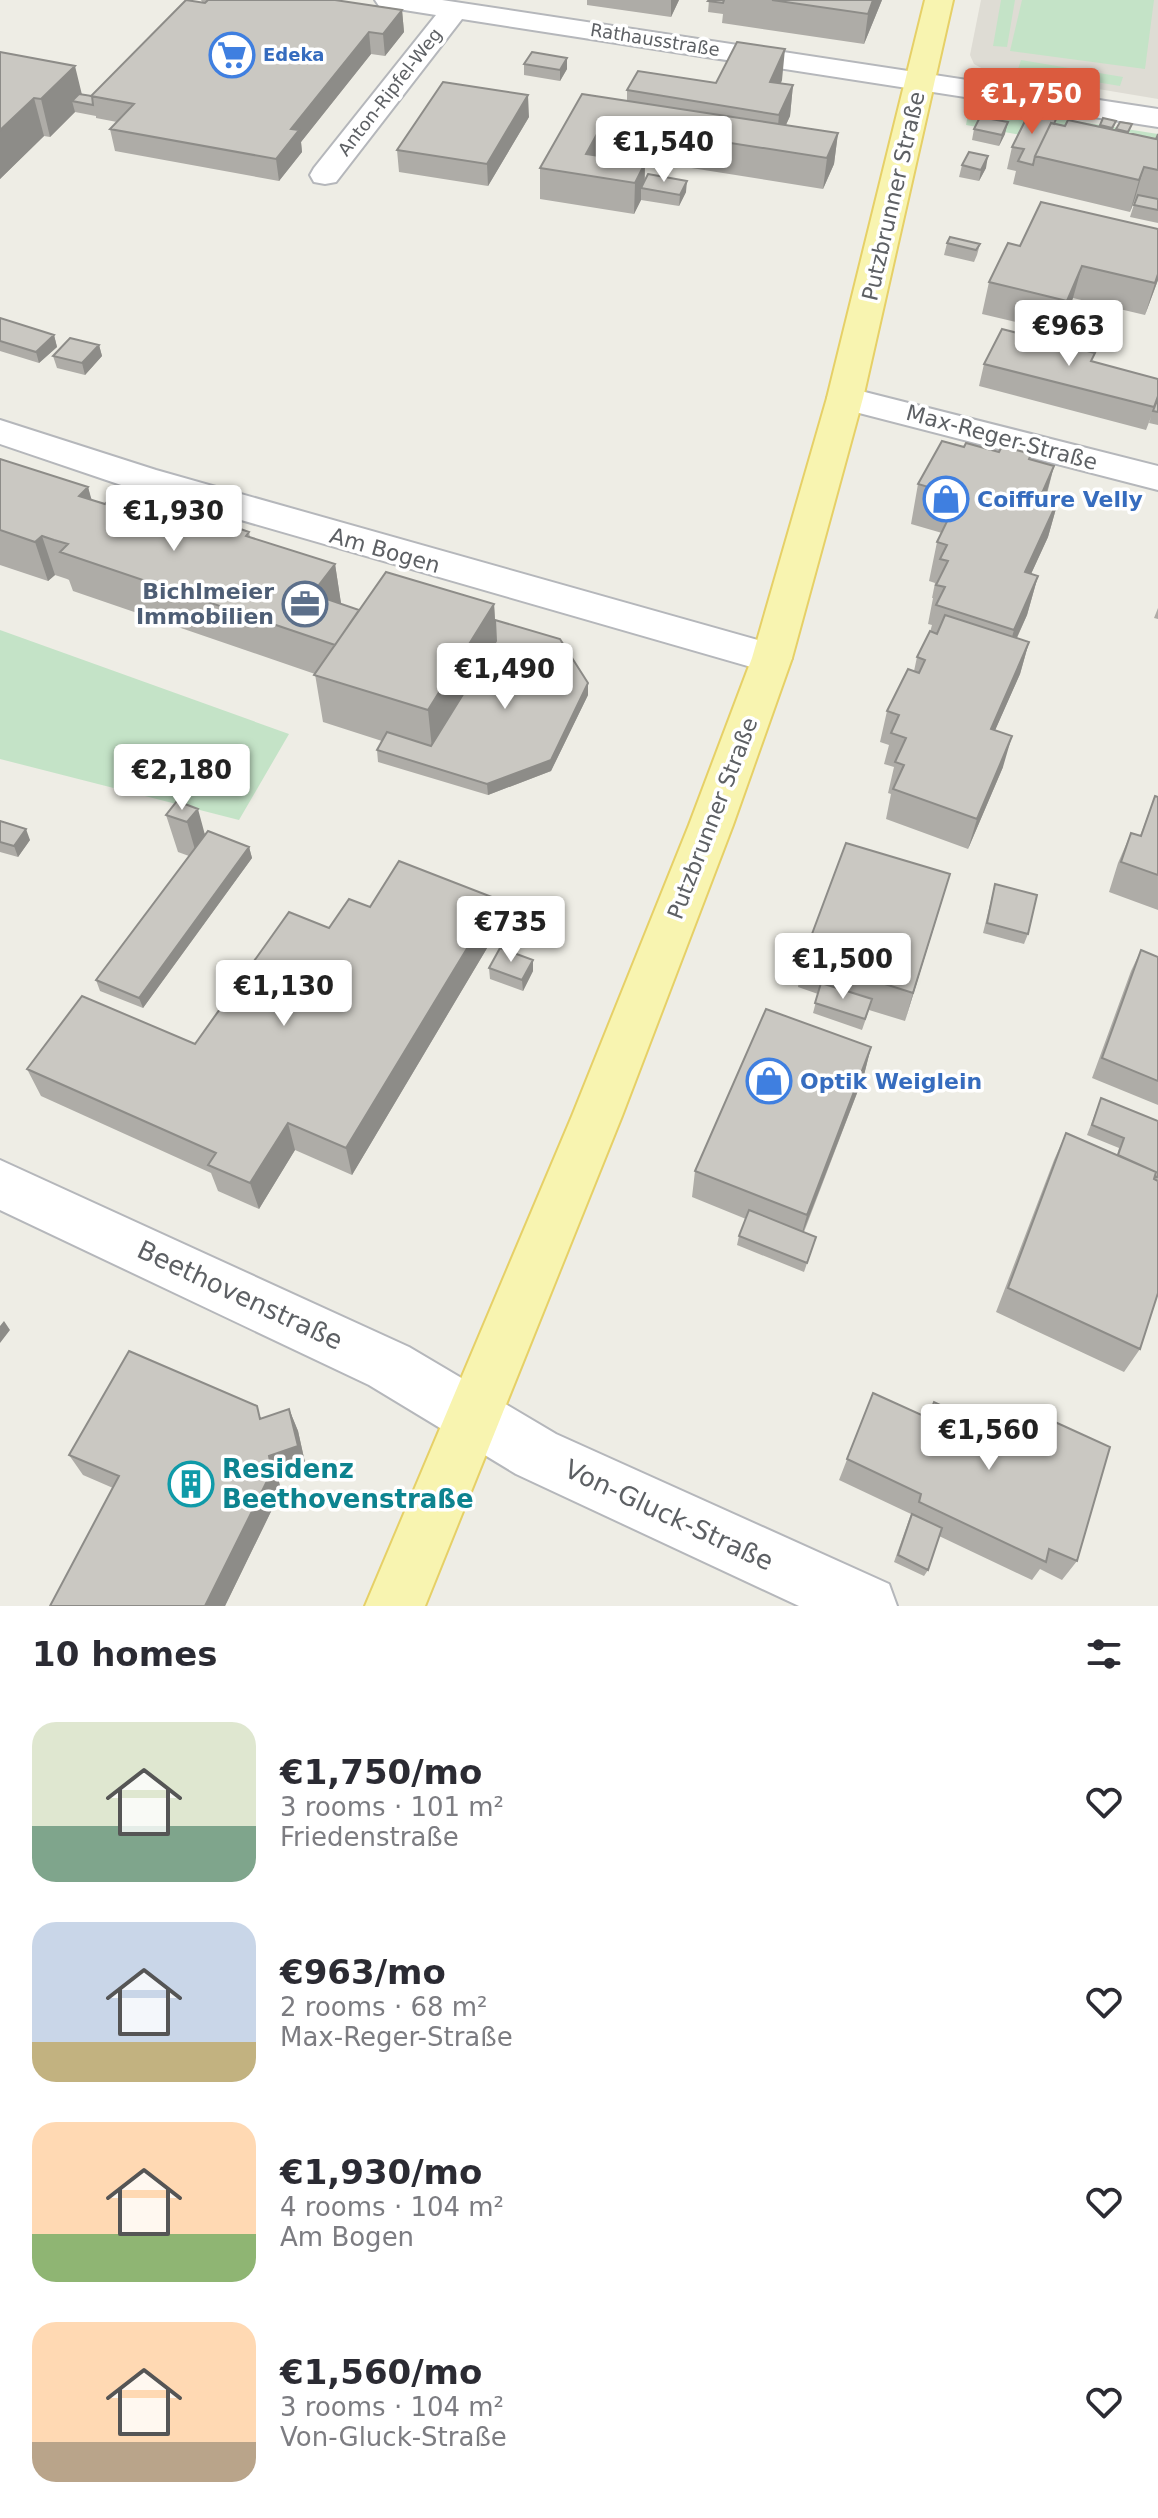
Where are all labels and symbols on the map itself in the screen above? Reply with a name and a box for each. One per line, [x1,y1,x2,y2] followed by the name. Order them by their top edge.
[589,19,721,60] street label: Rathausstraße
[333,24,446,160] street label: Anton-Ripfel-Weg
[208,31,256,79] supermarket icon: Edeka
[263,44,325,65] place label: Edeka
[967,68,1097,136] pin: €1,750
[857,89,930,303] street label: Putzbrunner Straße
[599,116,729,184] pin: €1,540
[1022,300,1116,368] pin: €963
[904,400,1100,475] street label: Max-Reger-Straße
[922,475,970,523] shop icon: Coiffure Velly
[109,485,239,553] pin: €1,930
[977,487,1143,512] place label: Coiffure Velly
[327,523,443,578] street label: Am Bogen
[136,579,274,629] place label: Bichlmeier Immobilien
[281,580,329,628] office icon: Bichlmeier Immobilien
[440,643,570,711] pin: €1,490
[662,714,762,923] street label: Putzbrunner Straße
[117,744,247,812] pin: €2,180
[464,896,558,964] pin: €735
[778,933,908,1001] pin: €1,500
[219,960,349,1028] pin: €1,130
[745,1057,793,1105] shop icon: Optik Weiglein
[800,1069,982,1094] place label: Optik Weiglein
[133,1234,347,1356] street label: Beethovenstraße
[924,1404,1054,1472] pin: €1,560
[560,1453,778,1577] street label: Von-Gluck-Straße
[222,1454,474,1514] place label: Residenz Beethovenstraße
[167,1460,215,1508] building icon: Residenz Beethovenstraße

